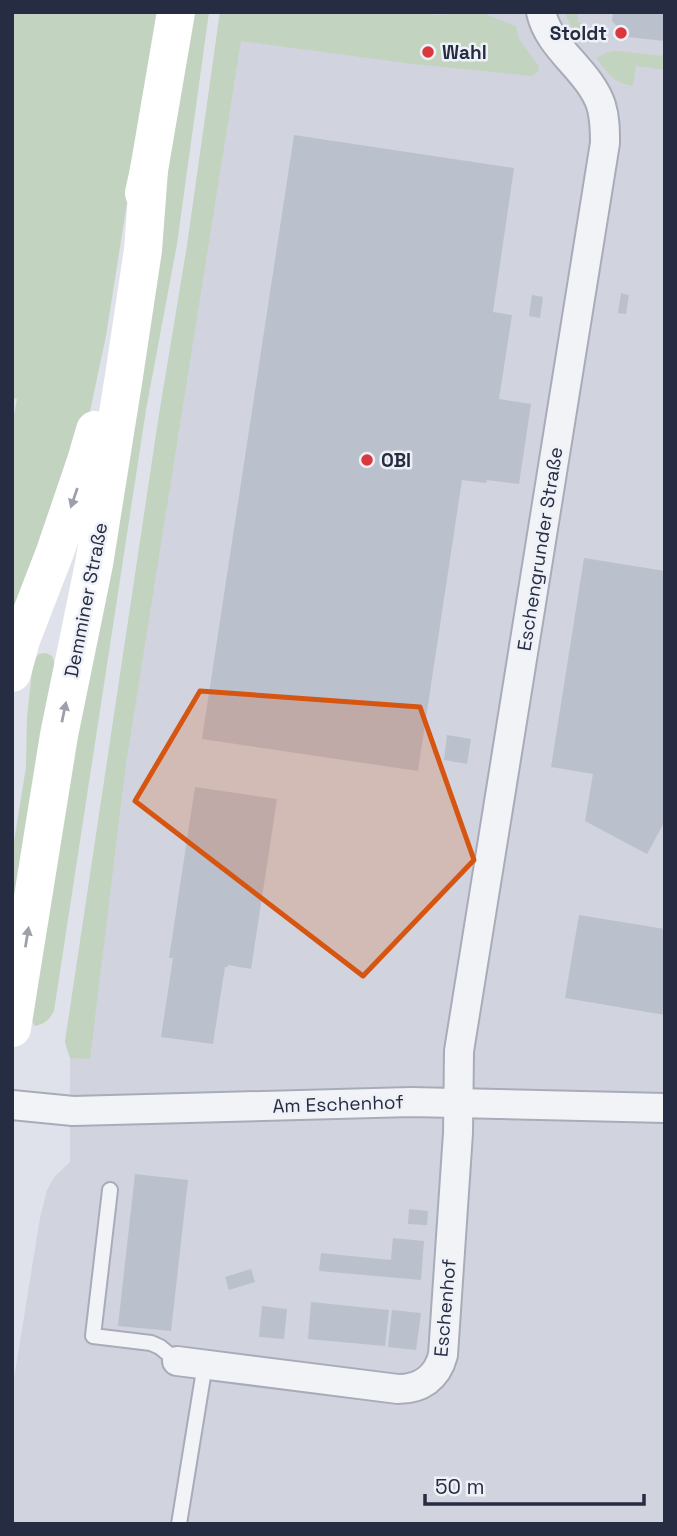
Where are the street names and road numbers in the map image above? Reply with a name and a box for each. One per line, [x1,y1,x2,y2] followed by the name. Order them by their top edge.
[512,445,568,653] street label: Eschengrunder Straße
[59,520,113,680] street label: Demminer Straße
[272,1089,404,1119] street label: Am Eschenhof
[428,1258,462,1358] street label: Eschenhof

